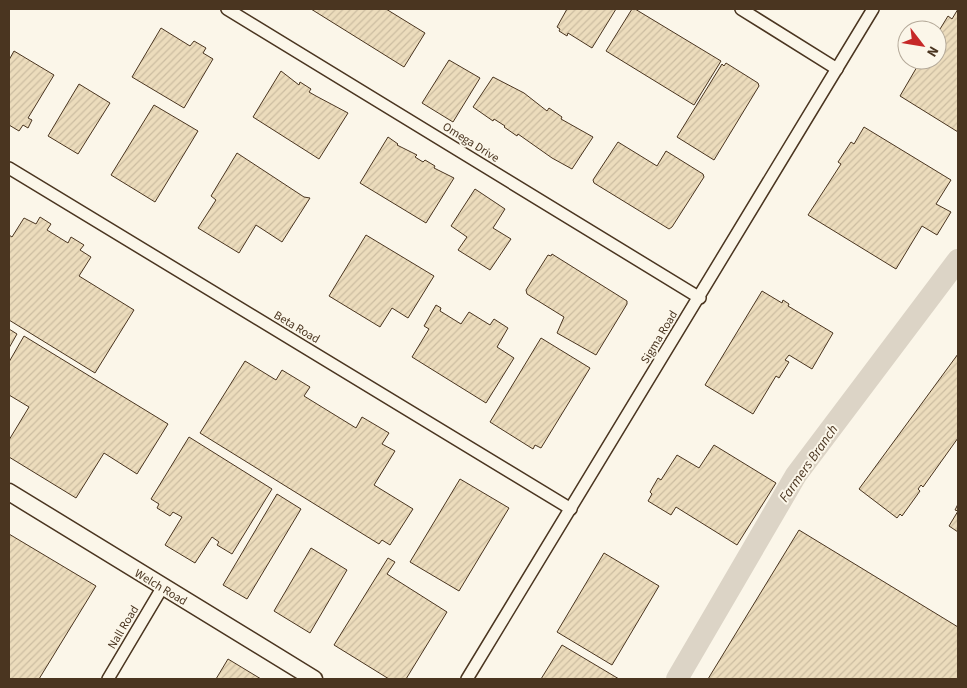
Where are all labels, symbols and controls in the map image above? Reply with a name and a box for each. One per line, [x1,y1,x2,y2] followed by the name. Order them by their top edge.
[897,20,947,70] north arrow
[921,42,943,60] text: N
[439,118,502,167] street label: Omega Drive
[271,307,323,348] street label: Beta Road
[637,307,682,367] street label: Sigma Road
[775,421,843,506] water label: Farmers Branch
[131,565,190,610] street label: Welch Road
[104,602,143,652] street label: Nall Road

